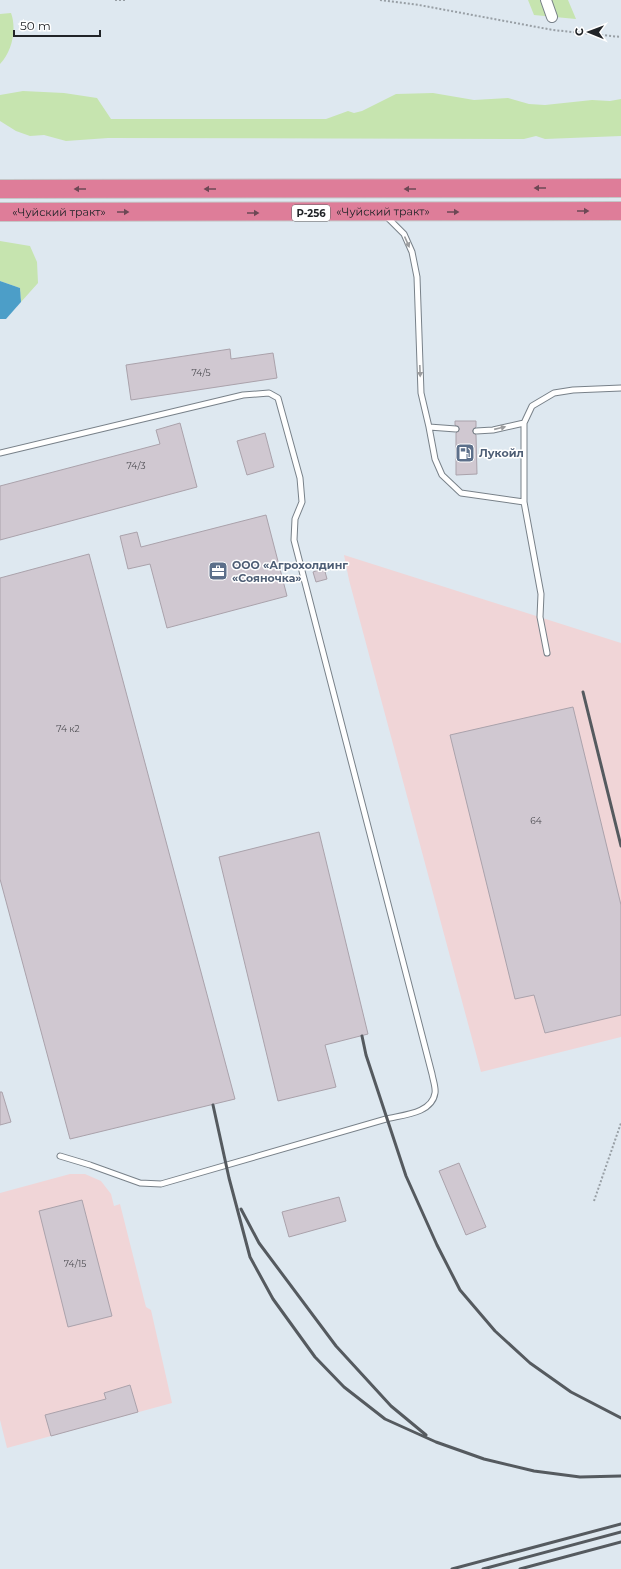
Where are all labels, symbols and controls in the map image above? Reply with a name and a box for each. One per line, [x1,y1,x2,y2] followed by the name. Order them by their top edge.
[14,12,100,38] scale bar
[569,12,609,52] north arrow
[20,18,51,33] text: 50 m
[572,28,586,36] text: С
[404,185,416,192] one-way arrow
[533,185,546,191] one-way arrow
[73,186,86,192] one-way arrow
[203,186,216,192] one-way arrow
[336,204,430,218] street label: «Чуйский тракт»
[12,205,106,219] street label: «Чуйский тракт»
[292,205,330,221] road number: Р-256
[577,208,590,214] one-way arrow
[117,209,130,215] one-way arrow
[447,209,460,215] one-way arrow
[247,210,260,216] one-way arrow
[404,237,410,248] one-way arrow
[417,365,423,378] one-way arrow
[191,367,211,378] house number: 74/5
[494,425,506,431] one-way arrow
[454,442,476,464] fuel station icon: Лукойл
[479,446,524,460] place label: Лукойл
[126,460,146,471] house number: 74/3
[232,558,348,585] place label: ООО «Агрохолдинг «Сояночка»
[207,560,229,582] office icon: ООО «Агрохолдинг «Сояночка»
[56,723,80,734] house number: 74 к2
[530,815,542,826] house number: 64
[64,1258,86,1269] house number: 74/15

